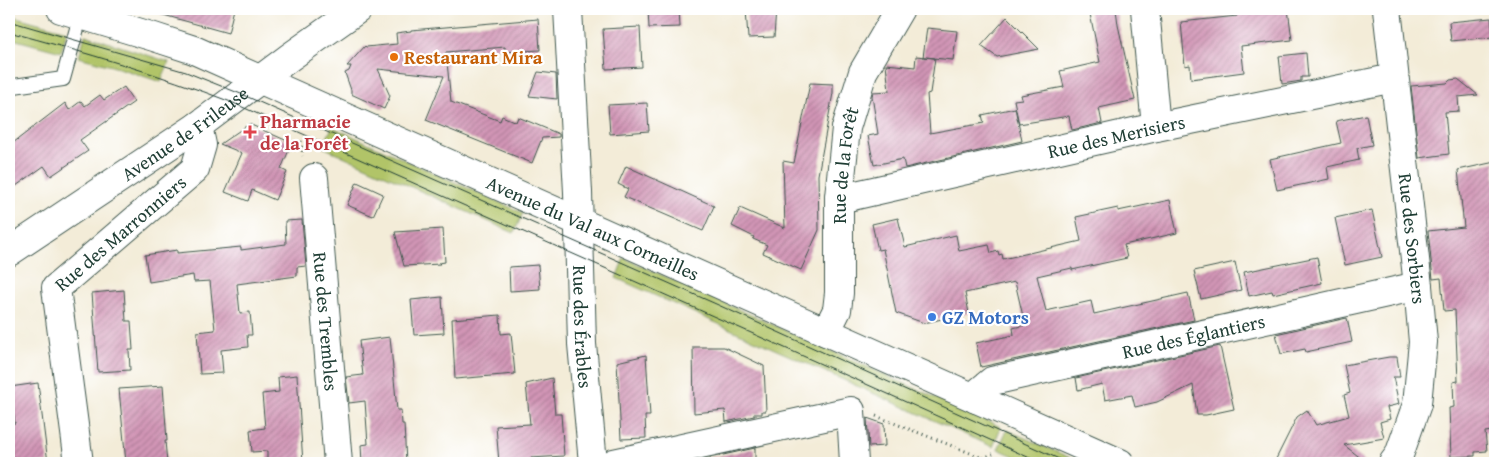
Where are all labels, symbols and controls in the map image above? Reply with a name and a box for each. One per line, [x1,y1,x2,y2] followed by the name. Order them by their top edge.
[404,43,543,71] place label: Restaurant Mira
[388,51,400,63] marker: Restaurant Mira
[115,79,254,187] street label: Avenue de Frileuse
[825,103,866,224] street label: Rue de la Forêt
[260,107,351,157] place label: Pharmacie de la Forêt
[1045,107,1187,165] street label: Rue des Merisiers
[244,126,256,138] marker: Pharmacie de la Forêt
[482,168,704,288] street label: Avenue du Val aux Corneilles
[48,169,192,298] street label: Rue des Marronniers
[1391,172,1434,305] street label: Rue des Sorbiers
[306,251,346,392] street label: Rue des Trembles
[566,265,600,389] street label: Rue des Érables
[942,303,1029,331] place label: GZ Motors
[1119,307,1268,366] street label: Rue des Églantiers
[926,311,938,323] marker: GZ Motors

